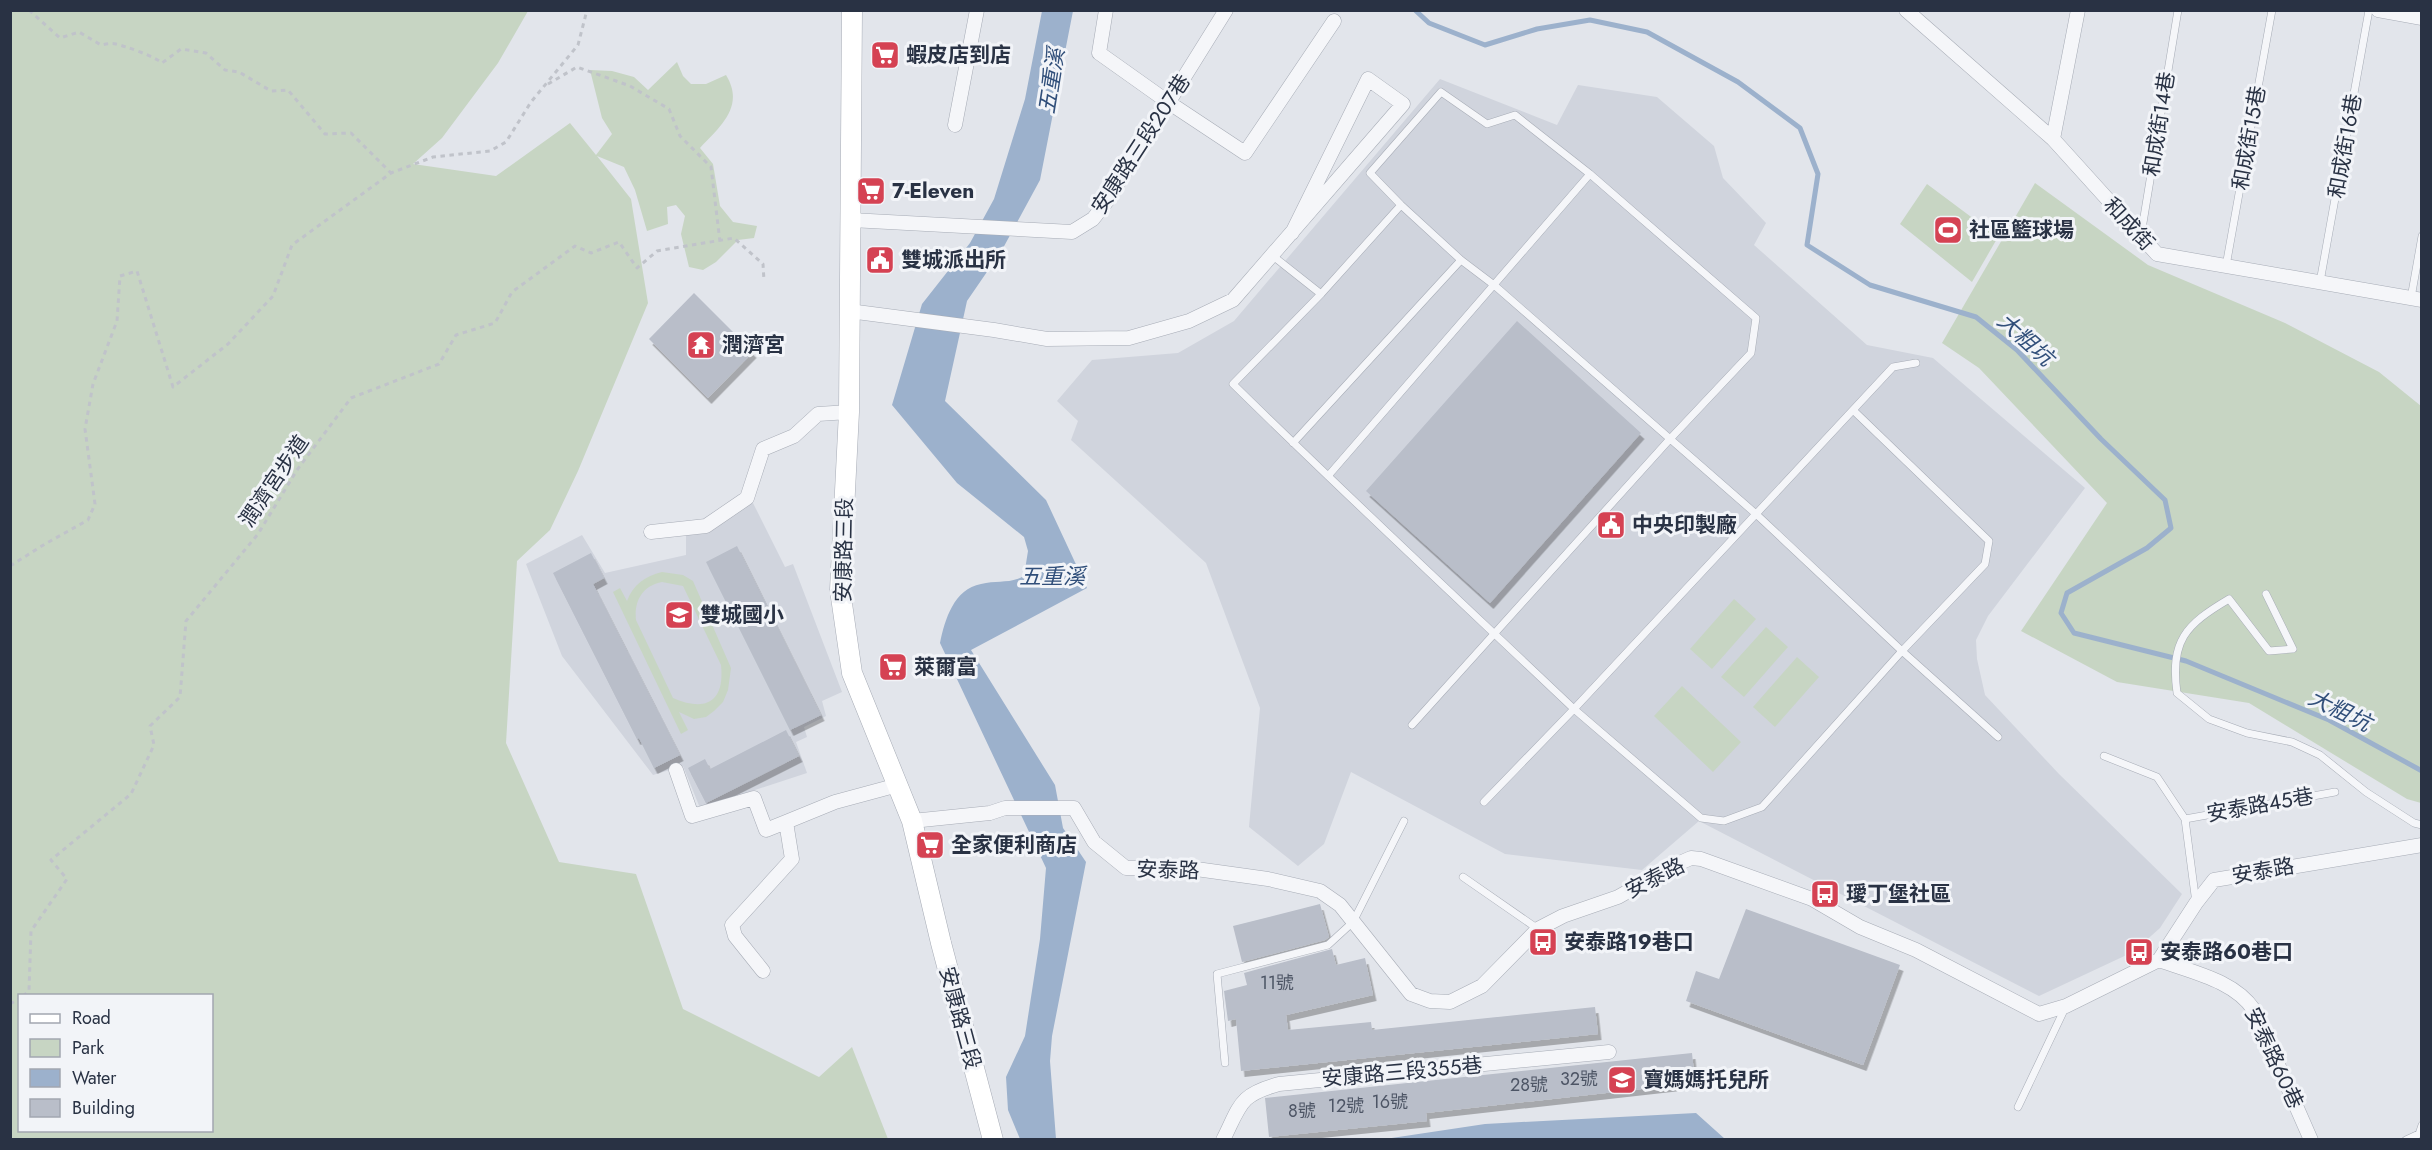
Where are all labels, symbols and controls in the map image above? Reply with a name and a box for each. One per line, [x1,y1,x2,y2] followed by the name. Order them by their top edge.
[869,39,901,71] supermarket icon: 蝦皮店到店
[906,40,1011,70] place label: 蝦皮店到店
[1030,43,1072,116] water label: 五重溪
[1084,68,1198,220] street label: 安康路三段207巷
[2136,69,2182,179] street label: 和成街14巷
[2225,84,2273,192] street label: 和成街15巷
[2321,91,2369,201] street label: 和成街16巷
[855,175,887,207] supermarket icon: 7-Eleven
[892,176,974,206] place label: 7-Eleven
[2097,191,2161,257] street label: 和成街
[1932,214,1964,246] sports icon: 社區籃球場
[1969,215,2074,245] place label: 社區籃球場
[864,244,896,276] public building icon: 雙城派出所
[901,245,1006,275] place label: 雙城派出所
[1991,305,2063,375] water label: 大粗坑
[685,329,717,361] temple icon: 潤濟宮
[722,330,785,360] place label: 潤濟宮
[232,429,316,533] street label: 潤濟宮步道
[828,497,860,603] street label: 安康路三段
[1595,509,1627,541] public building icon: 中央印製廠
[1632,510,1737,540] place label: 中央印製廠
[1019,560,1088,592] water label: 五重溪
[663,599,695,631] school or university icon: 雙城國小
[700,600,784,630] place label: 雙城國小
[877,651,909,683] supermarket icon: 萊爾富
[914,652,977,682] place label: 萊爾富
[2303,681,2379,740] water label: 大粗坑
[2204,781,2316,829] street label: 安泰路45巷
[914,829,946,861] supermarket icon: 全家便利商店
[951,830,1077,860] place label: 全家便利商店
[1620,850,1690,906] street label: 安泰路
[2229,851,2297,891] street label: 安泰路
[1136,854,1200,886] street label: 安泰路
[1809,878,1841,910] bus stop icon: 璦丁堡社區
[1846,879,1951,909] place label: 璦丁堡社區
[1527,926,1559,958] bus stop icon: 安泰路19巷口
[1564,927,1694,957] place label: 安泰路19巷口
[2123,936,2155,968] bus stop icon: 安泰路60巷口
[2160,937,2293,967] place label: 安泰路60巷口
[932,963,988,1073] street label: 安康路三段
[1260,970,1294,996] house number: 11號
[18,994,213,1132] legend
[2237,1002,2311,1114] street label: 安泰路60巷
[72,1005,111,1031] text: Road
[72,1035,104,1061] text: Park
[1320,1050,1484,1094] street label: 安康路三段355巷
[1606,1064,1638,1096] school or university icon: 寶媽媽托兒所
[72,1065,117,1091] text: Water
[1643,1065,1769,1095] place label: 寶媽媽托兒所
[1560,1066,1598,1092] house number: 32號
[1510,1072,1548,1098] house number: 28號
[1372,1089,1408,1115] house number: 16號
[1328,1093,1364,1119] house number: 12號
[72,1095,135,1121] text: Building
[1288,1098,1316,1124] house number: 8號

